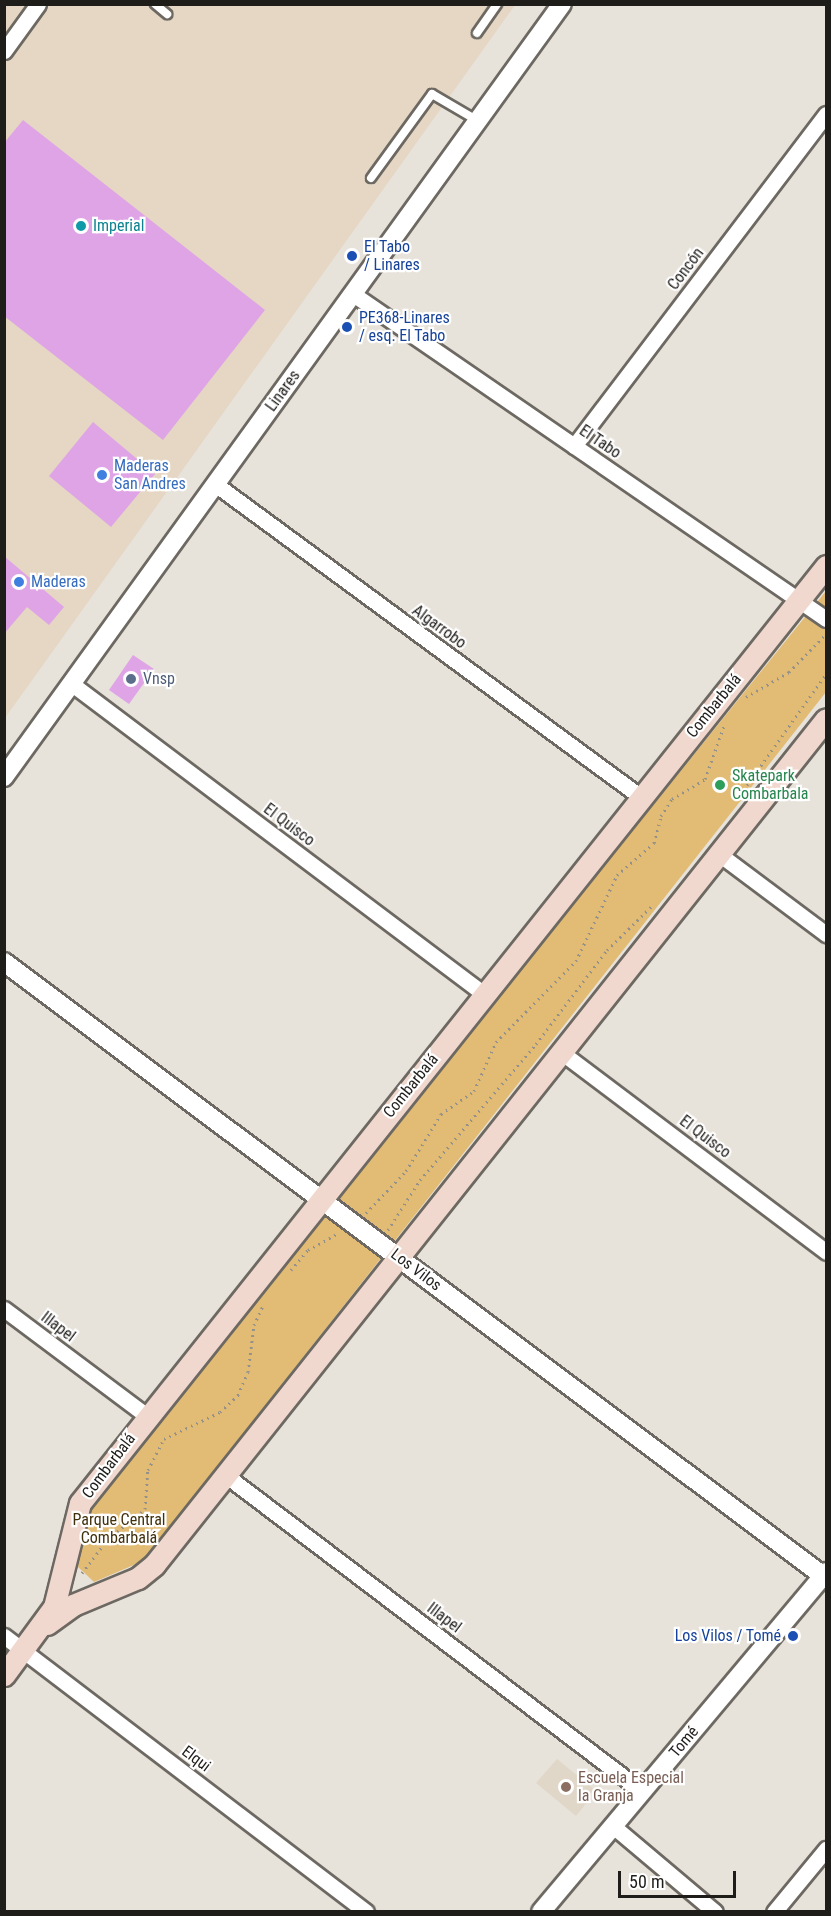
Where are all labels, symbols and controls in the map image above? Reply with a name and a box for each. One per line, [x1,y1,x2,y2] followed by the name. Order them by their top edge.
[93,216,144,236] place label: Imperial
[74,219,88,233] marker: Imperial
[364,237,420,275] place label: El Tabo / Linares
[664,244,708,294] street label: Concón
[345,249,359,263] marker: El Tabo / Linares
[359,308,450,346] place label: PE368-Linares / esq. El Tabo
[340,320,354,334] marker: PE368-Linares / esq. El Tabo
[262,367,304,415] street label: Linares
[575,421,625,463] street label: El Tabo
[114,456,186,494] place label: Maderas San Andres
[95,468,109,482] marker: Maderas San Andres
[31,572,86,592] place label: Maderas
[12,575,26,589] marker: Maderas
[408,601,470,653] street label: Algarrobo
[143,669,175,689] place label: Vnsp
[682,670,746,742] street label: Combarbalá
[124,672,138,686] marker: Vnsp
[732,766,808,804] place label: Skatepark Combarbala
[713,778,727,792] marker: Skatepark Combarbala
[260,800,318,850] street label: El Quisco
[379,1050,443,1122] street label: Combarbalá
[676,1112,734,1162] street label: El Quisco
[387,1245,445,1295] street label: Los Vilos
[37,1308,79,1346] street label: Illapel
[78,1430,140,1502] street label: Combarbalá
[72,1510,166,1548] park label: Parque Central Combarbalá
[423,1599,465,1637] street label: Illapel
[674,1626,781,1646] place label: Los Vilos / Tomé
[786,1629,800,1643] marker: Los Vilos / Tomé
[665,1722,703,1762] street label: Tomé
[178,1742,214,1776] street label: Elqui
[578,1768,684,1806] place label: Escuela Especial la Granja
[559,1780,573,1794] marker: Escuela Especial la Granja
[621,1859,740,1897] scale bar
[629,1871,664,1892] text: 50 m

